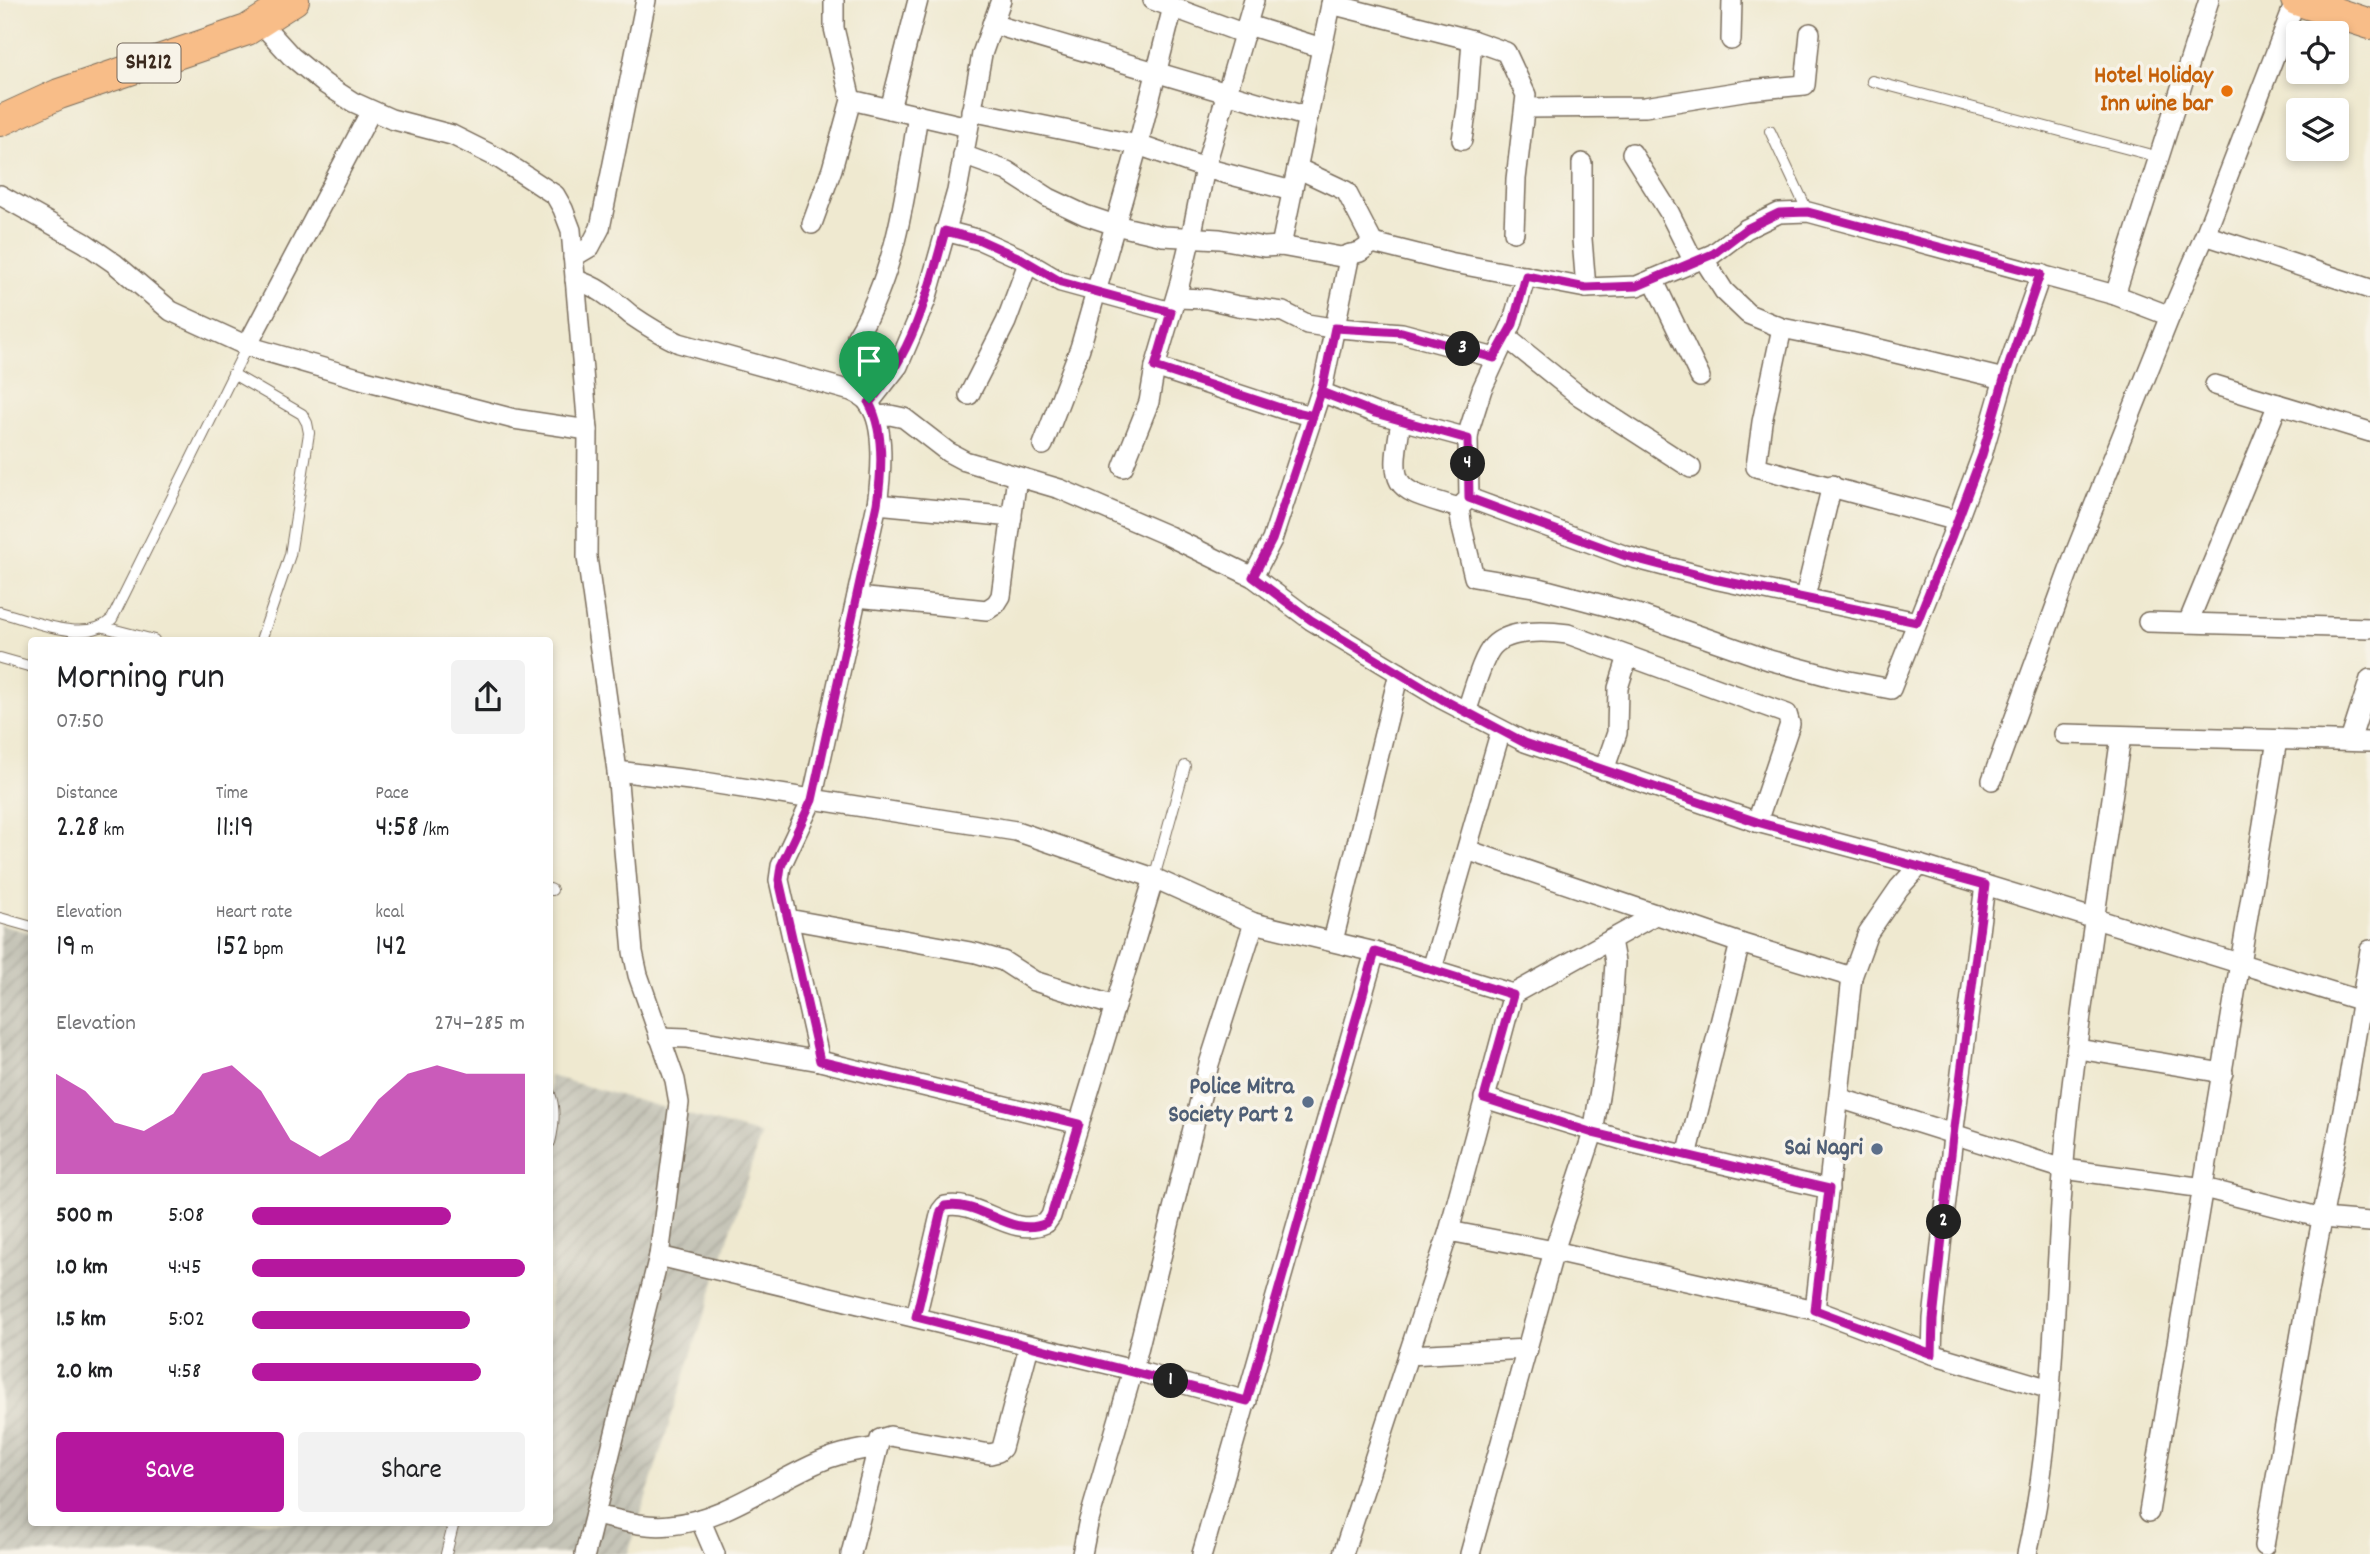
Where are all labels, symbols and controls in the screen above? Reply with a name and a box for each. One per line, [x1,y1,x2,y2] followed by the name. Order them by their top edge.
[2286,21,2349,161] map controls
[2286,21,2349,84] button: locate
[118,44,180,82] road number: SH212
[2094,60,2214,122] place label: Hotel Holiday Inn wine bar
[2219,83,2235,99] marker: Hotel Holiday Inn wine bar
[2286,98,2349,161] button: layers
[839,331,899,403] pin
[1446,332,1480,366] pin: 3
[1458,335,1467,362] text: 3
[850,342,888,380] icon: arrive
[1450,447,1486,482] pin: 4
[1464,450,1471,477] text: 4
[56,652,225,707] text: Morning run
[451,660,525,734] button: share
[56,706,104,739] text: 07:50
[56,781,118,808] text: Distance
[216,781,248,808] text: Time
[375,781,409,808] text: Pace
[56,808,99,851] text: 2.28
[216,808,254,851] text: 11:19
[375,808,419,851] text: 4:58
[99,818,124,845] text: km
[419,818,449,845] text: /km
[56,900,122,927] text: Elevation
[216,900,292,927] text: Heart rate
[375,900,404,927] text: kcal
[56,927,76,970] text: 19
[216,927,249,970] text: 152
[375,927,407,970] text: 142
[76,937,94,964] text: m
[249,937,284,964] text: bpm
[56,1008,136,1041] text: Elevation
[434,1008,525,1041] text: 274–285 m
[1168,1071,1295,1133] place label: Police Mitra Society Part 2
[1300,1094,1316,1110] marker: Police Mitra Society Part 2
[1784,1132,1864,1166] place label: Sai Nagri
[1869,1141,1885,1157] marker: Sai Nagri
[56,1200,113,1233] text: 500 m
[168,1200,204,1233] text: 5:08
[1926,1204,1962,1240] pin: 2
[1939,1208,1948,1235] text: 2
[56,1252,108,1285] text: 1.0 km
[168,1252,202,1285] text: 4:45
[56,1304,106,1337] text: 1.5 km
[168,1304,205,1337] text: 5:02
[56,1356,113,1389] text: 2.0 km
[168,1356,201,1389] text: 4:58
[1154,1364,1188,1398] pin: 1
[1168,1367,1173,1394] text: 1
[56,1432,284,1512] button: Save
[298,1432,525,1512] button: Share

